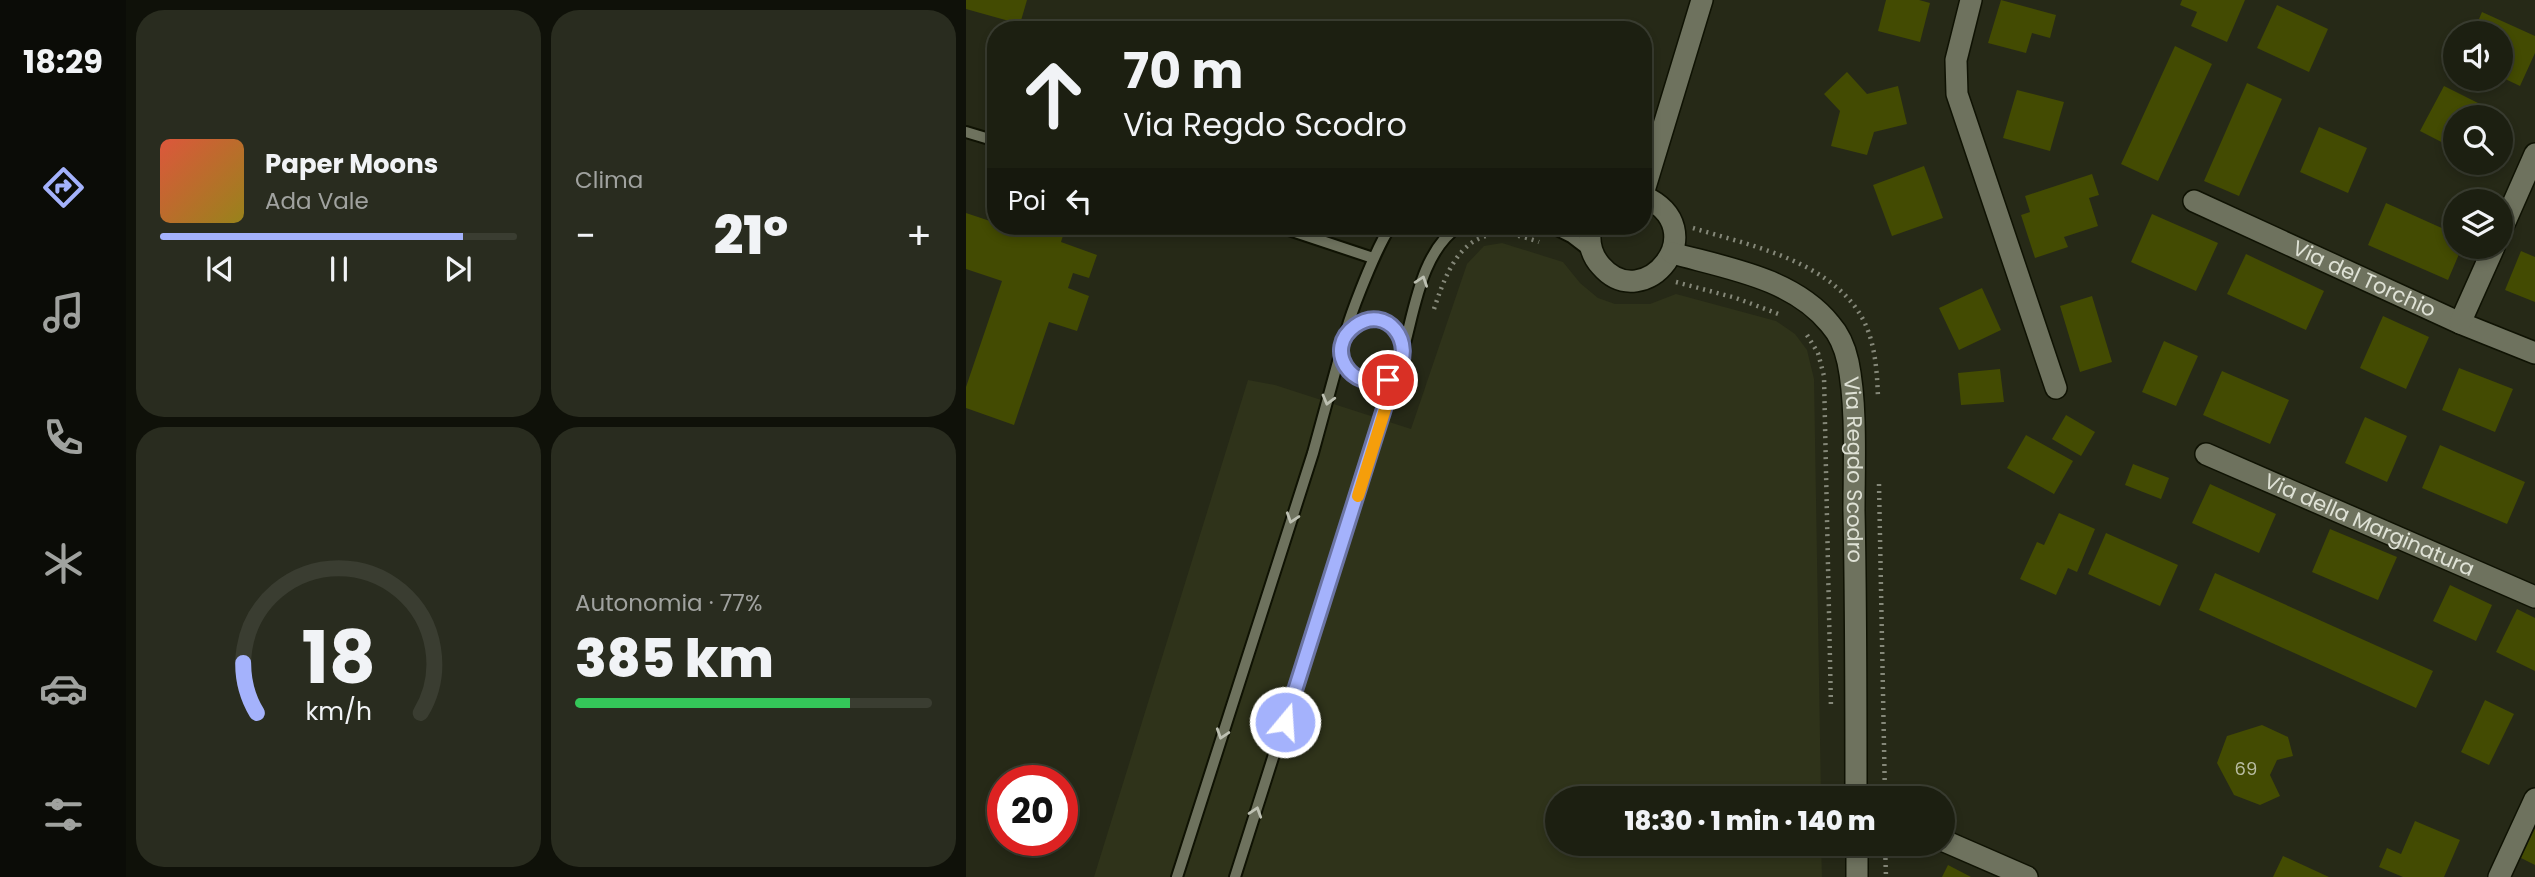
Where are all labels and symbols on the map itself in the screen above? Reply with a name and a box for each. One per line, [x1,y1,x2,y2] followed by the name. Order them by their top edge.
[2288,233,2441,324] street label: Via del Torchio
[1414,276,1428,288] one-way arrow
[1358,350,1418,410] pin
[1837,375,1870,563] street label: Via Regdo Scodro
[1321,394,1336,406] one-way arrow
[2260,466,2479,583] street label: Via della Marginatura
[1286,511,1300,523] one-way arrow
[1248,685,1322,759] position arrow
[1216,728,1231,740] one-way arrow
[2235,756,2257,781] house number: 69
[987,765,1078,856] speed limit sign: 20
[1248,806,1262,819] one-way arrow

